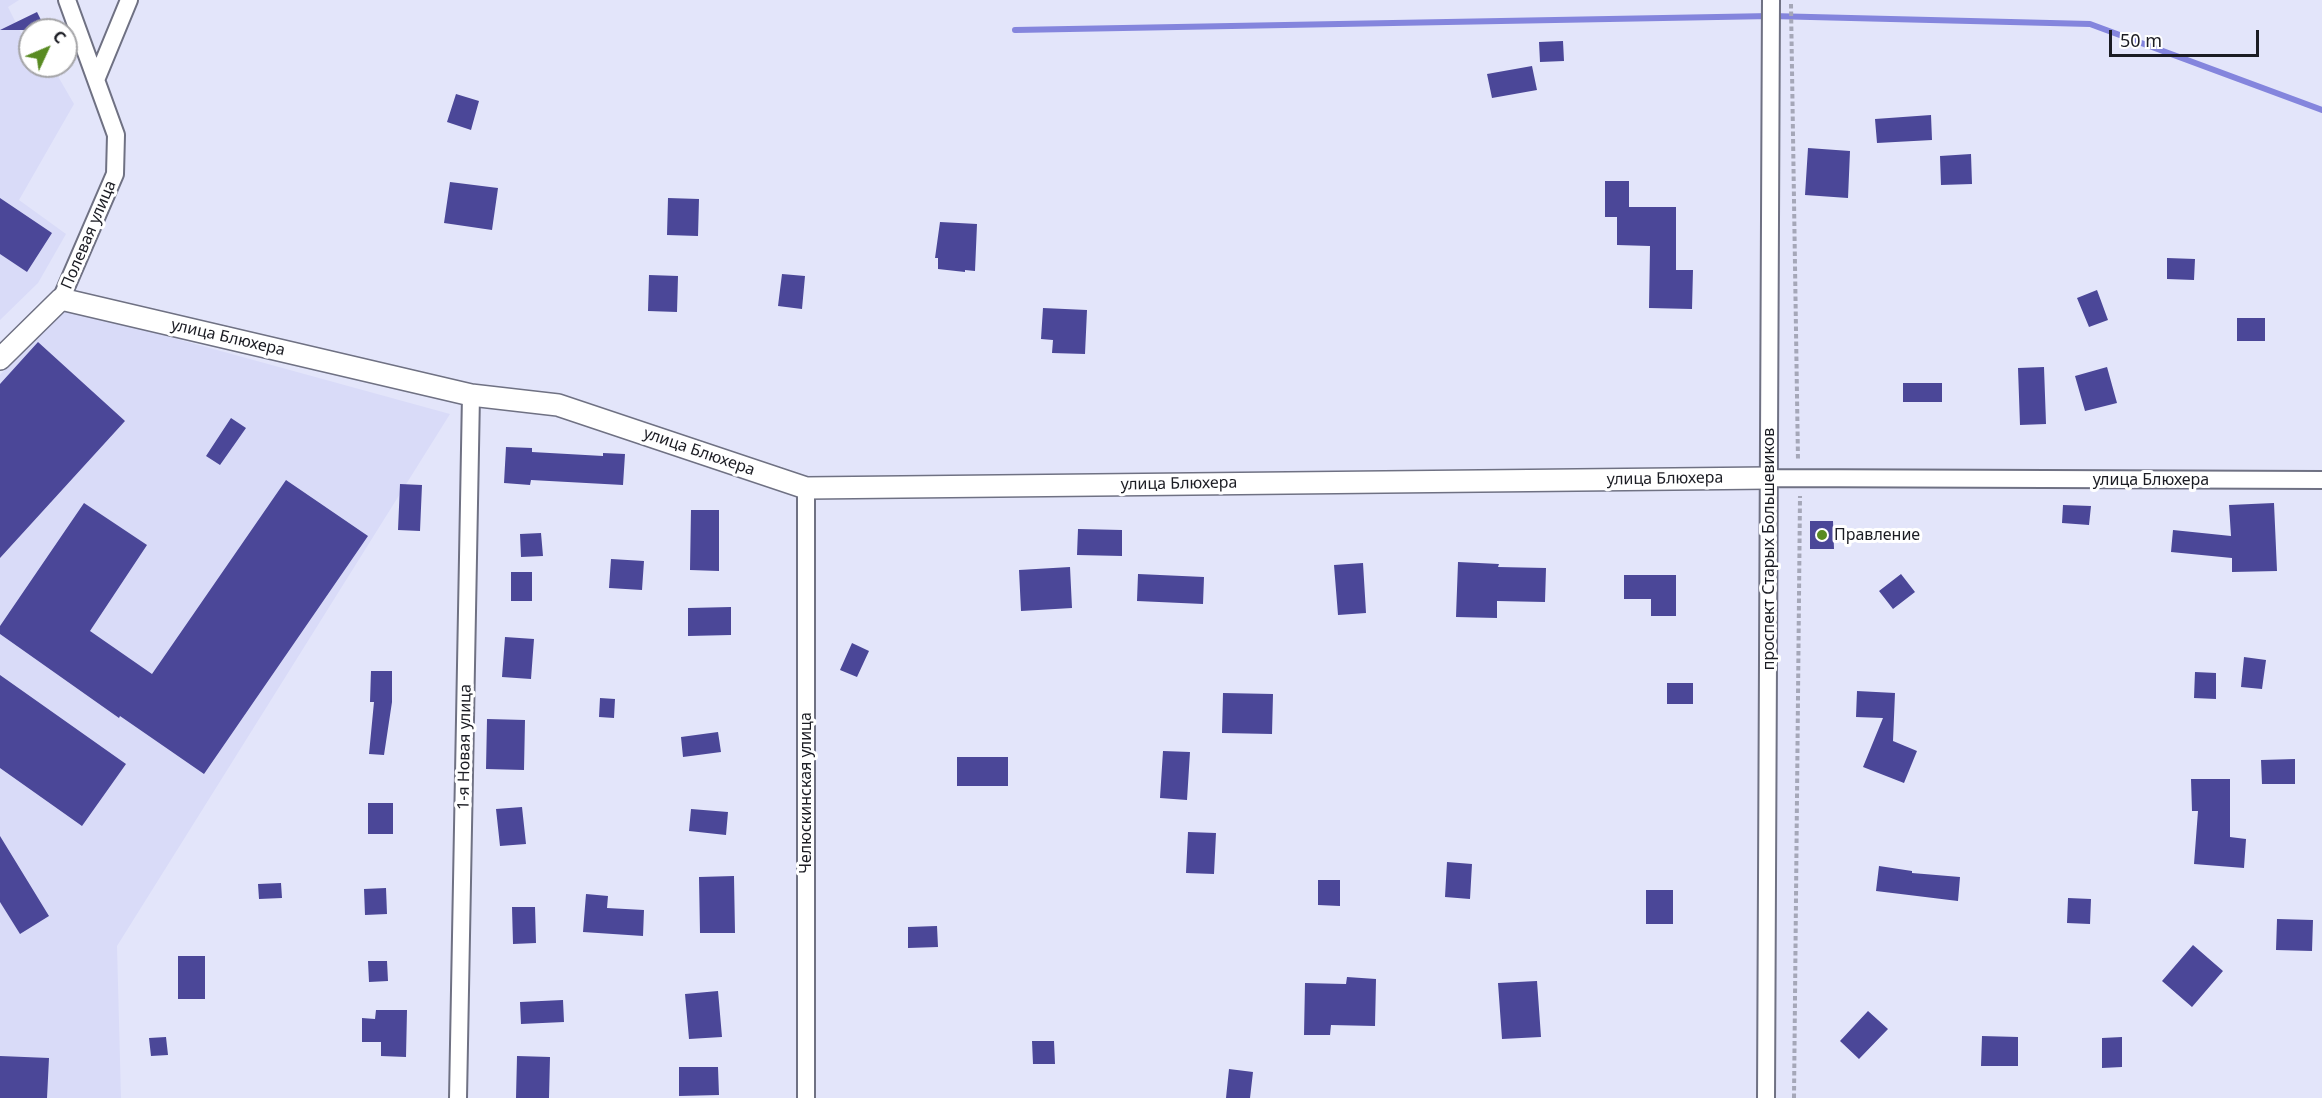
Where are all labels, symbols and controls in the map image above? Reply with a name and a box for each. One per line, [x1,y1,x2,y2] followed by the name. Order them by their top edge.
[18,18,78,78] north arrow
[2112,18,2262,56] scale bar
[48,26,71,48] text: С
[2120,28,2162,52] text: 50 m
[57,178,121,292] street label: Полевая улица
[169,316,287,360] street label: улица Блюхера
[641,424,757,480] street label: улица Блюхера
[1759,428,1779,670] street label: проспект Старых Большевиков
[1607,468,1723,490] street label: улица Блюхера
[2093,470,2209,490] street label: улица Блюхера
[1121,473,1237,495] street label: улица Блюхера
[1834,525,1920,545] place label: Правление
[1815,528,1829,542] marker: Правление
[454,684,476,810] street label: 1-я Новая улица
[796,712,816,874] street label: Челюскинская улица

